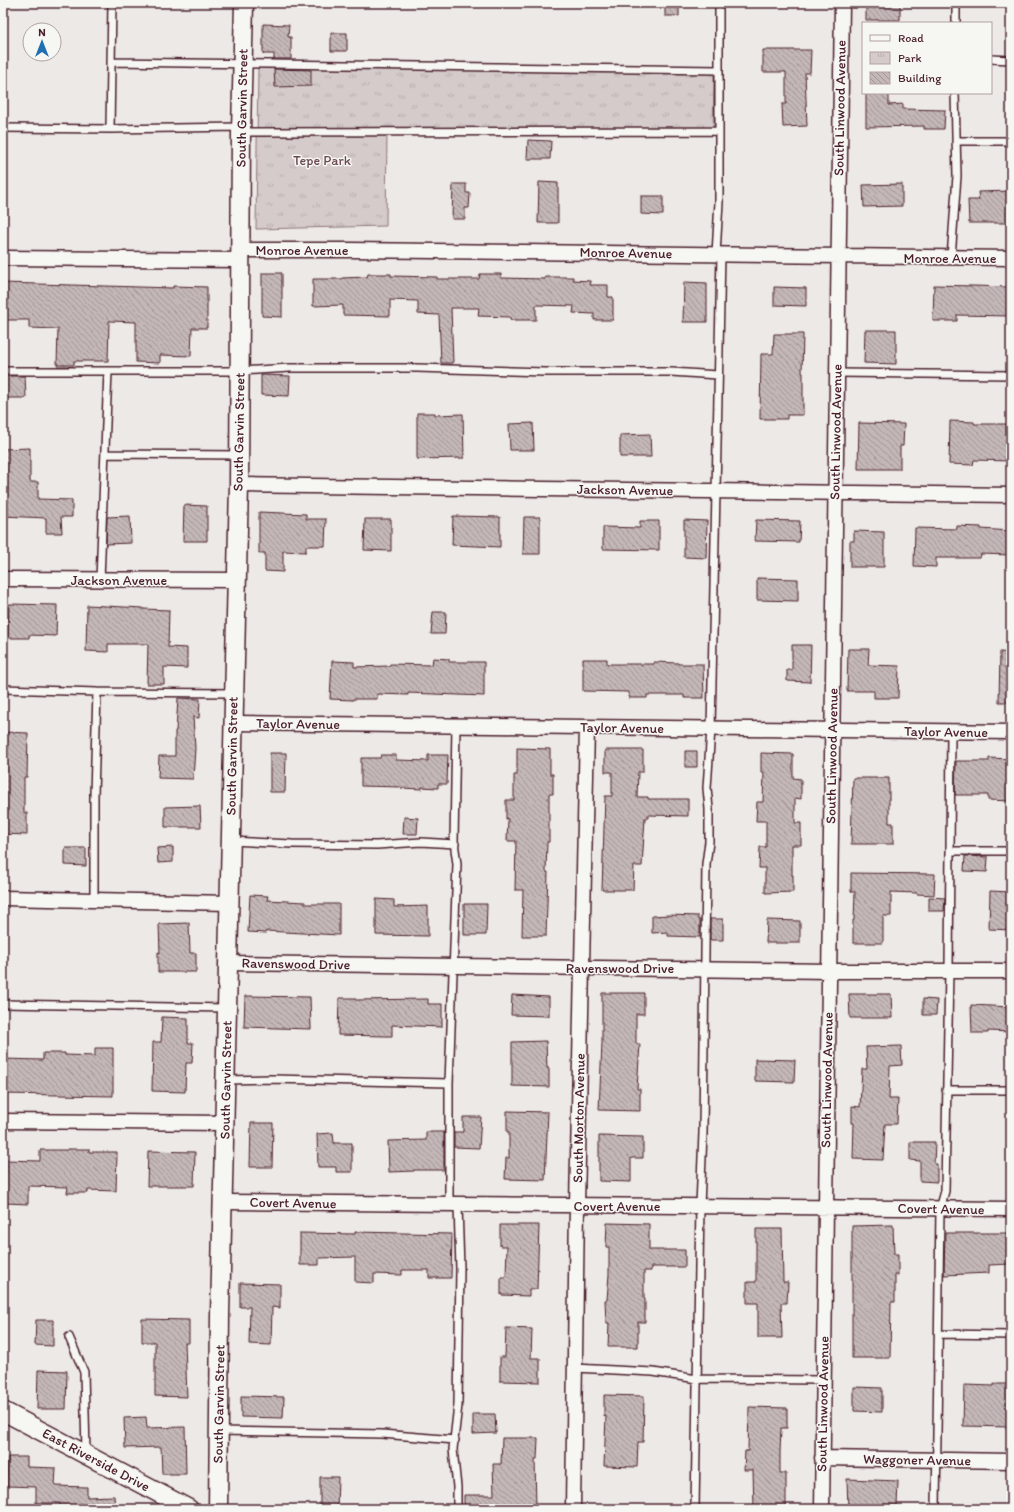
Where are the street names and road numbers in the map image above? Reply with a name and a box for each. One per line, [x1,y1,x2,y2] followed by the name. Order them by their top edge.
[830,40,850,176] street label: South Linwood Avenue
[232,48,252,168] street label: South Garvin Street
[256,242,349,259] street label: Monroe Avenue
[579,244,673,262] street label: Monroe Avenue
[904,250,997,267] street label: Monroe Avenue
[826,364,846,500] street label: South Linwood Avenue
[229,372,249,492] street label: South Garvin Street
[577,481,674,499] street label: Jackson Avenue
[71,572,168,589] street label: Jackson Avenue
[822,688,842,824] street label: South Linwood Avenue
[222,696,242,816] street label: South Garvin Street
[256,715,340,733] street label: Taylor Avenue
[580,719,664,737] street label: Taylor Avenue
[904,723,988,741] street label: Taylor Avenue
[242,955,351,973] street label: Ravenswood Drive
[566,960,675,977] street label: Ravenswood Drive
[817,1012,837,1148] street label: South Linwood Avenue
[216,1020,236,1140] street label: South Garvin Street
[569,1053,589,1183] street label: South Morton Avenue
[249,1194,337,1212] street label: Covert Avenue
[574,1198,661,1215] street label: Covert Avenue
[897,1200,985,1218] street label: Covert Avenue
[813,1336,833,1472] street label: South Linwood Avenue
[209,1344,229,1464] street label: South Garvin Street
[39,1425,153,1496] street label: East Riverside Drive
[863,1451,971,1469] street label: Waggoner Avenue

